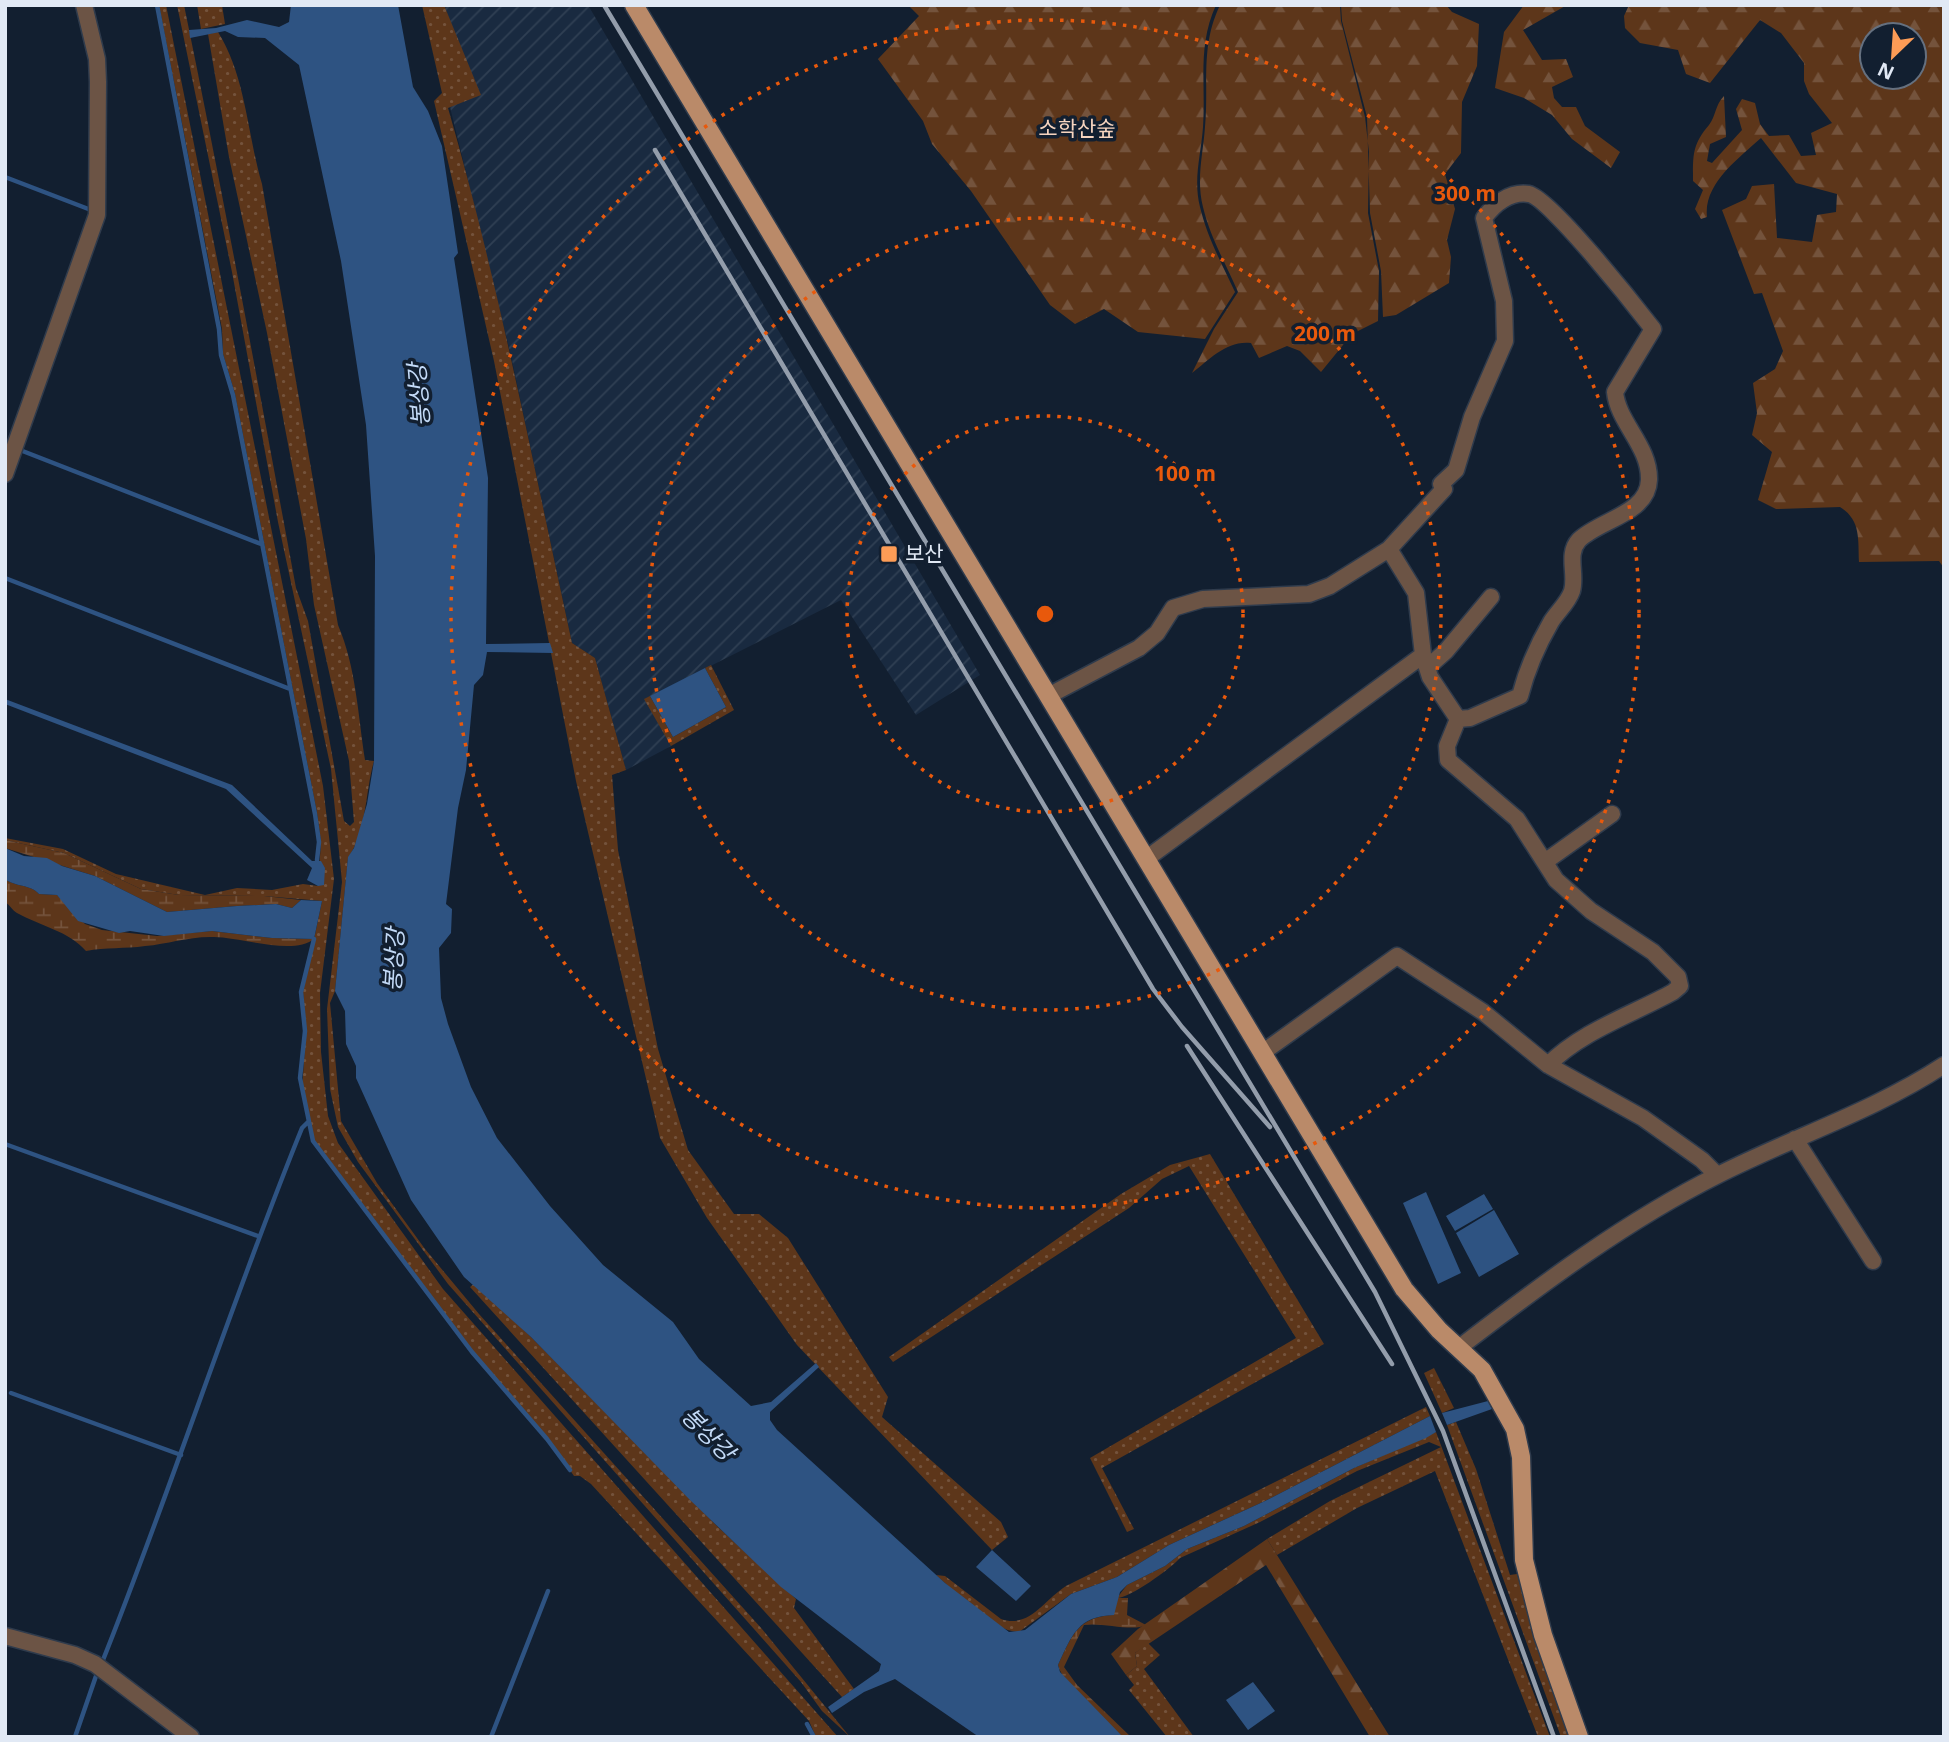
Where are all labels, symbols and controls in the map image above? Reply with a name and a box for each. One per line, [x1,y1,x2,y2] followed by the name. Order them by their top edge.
[1858,21,1928,91] north arrow
[1873,56,1898,86] text: N
[1038,114,1116,142] park label: 소학산숲
[1434,179,1496,207] text: 300 m
[1294,319,1356,347] text: 200 m
[400,359,436,428] water label: 봉상강
[1154,459,1216,487] text: 100 m
[905,539,944,567] place label: 보산
[879,544,899,564] marker: 보산
[1033,602,1057,626] centre of rings
[375,925,411,992] water label: 봉상강
[675,1400,744,1469] water label: 봉상강

